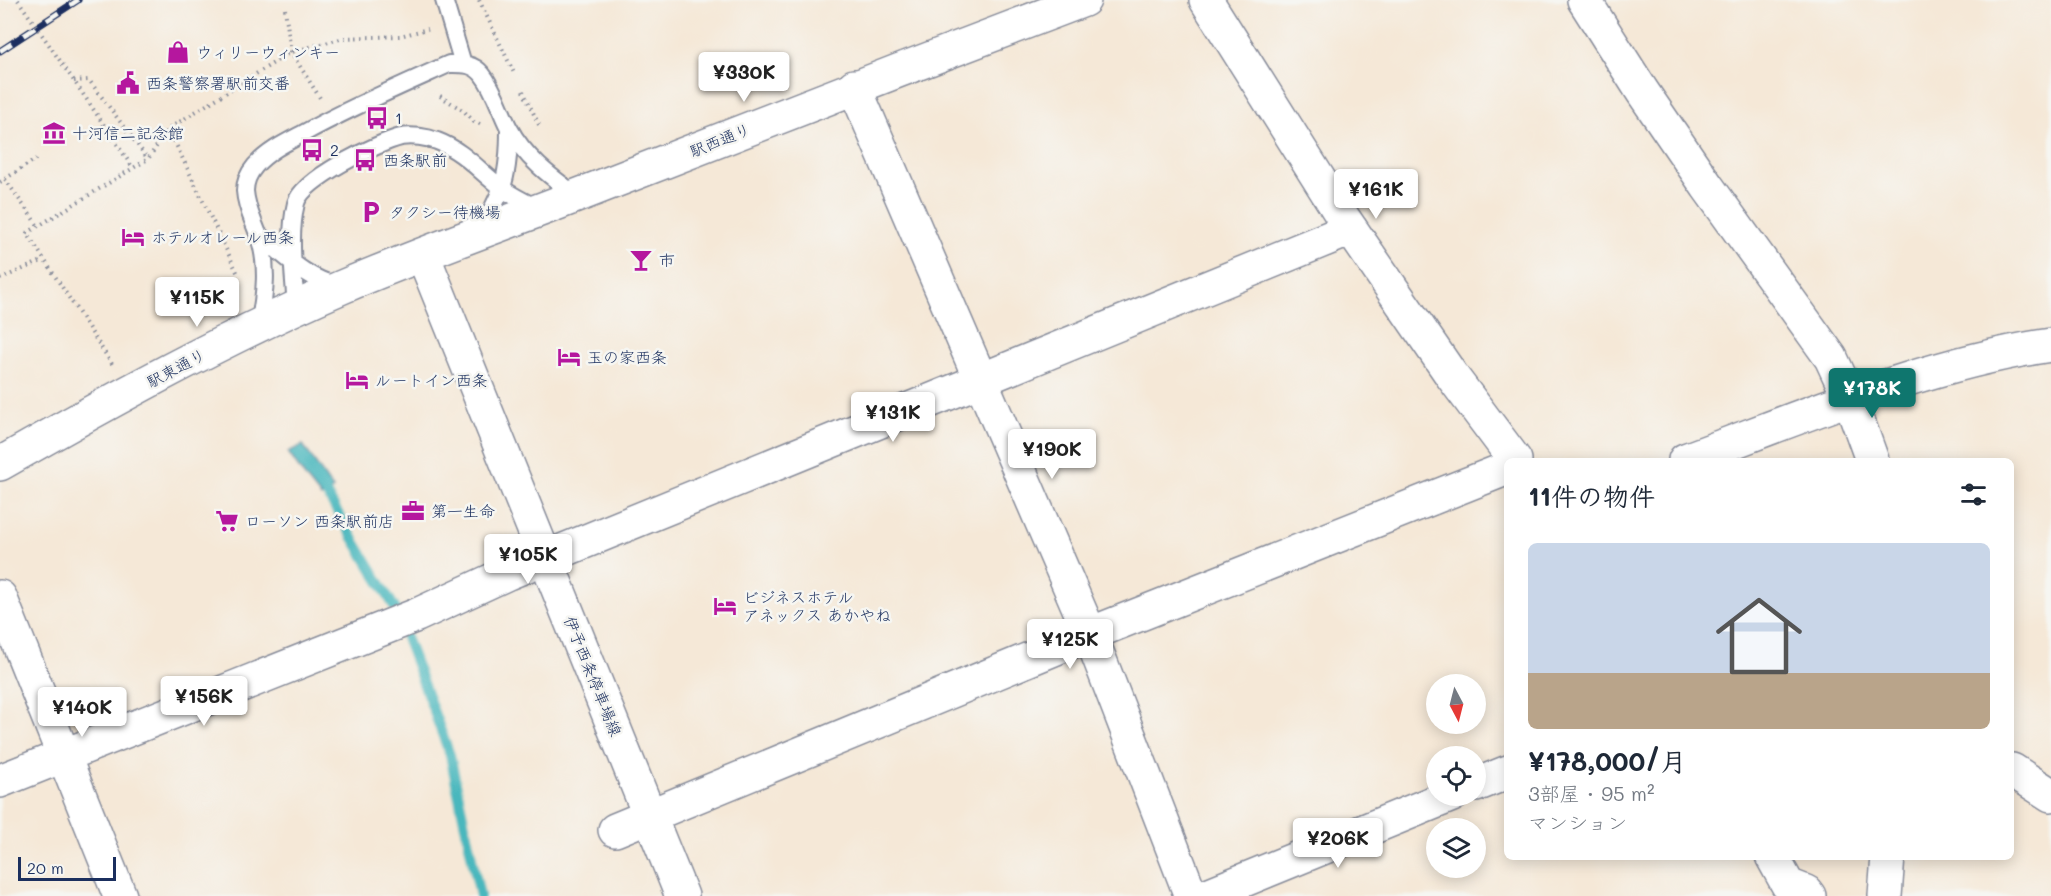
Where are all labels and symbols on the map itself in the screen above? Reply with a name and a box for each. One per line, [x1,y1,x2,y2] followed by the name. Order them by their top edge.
[165,39,191,65] shop icon: ウィリーウィンキー
[196,41,340,62] place label: ウィリーウィンキー
[702,52,786,103] pin: ¥330K
[115,70,141,96] public building icon: 西条警察署駅前交番
[146,72,290,93] place label: 西条警察署駅前交番
[364,105,390,131] bus stop icon: 1
[395,107,402,128] place label: 1
[686,118,753,161] street label: 駅西通り
[41,120,67,146] museum icon: 十河信二記念館
[72,122,184,143] place label: 十河信二記念館
[299,137,325,163] bus stop icon: 2
[330,139,339,160] place label: 2
[352,147,378,173] bus stop icon: 西条駅前
[383,149,447,170] place label: 西条駅前
[1334,169,1418,220] pin: ¥161K
[358,199,384,225] parking icon: タクシー待機場
[389,201,501,222] place label: タクシー待機場
[120,224,146,250] hotel icon: ホテルオレール西条
[151,226,294,247] place label: ホテルオレール西条
[628,247,654,273] bar icon: 市
[659,249,675,270] place label: 市
[155,277,239,328] pin: ¥115K
[143,343,209,392] street label: 駅東通り
[556,344,582,370] hotel icon: 玉の家西条
[587,346,667,367] place label: 玉の家西条
[344,367,370,393] hotel icon: ルートイン西条
[1830,368,1914,419] pin: ¥178K
[375,369,488,390] place label: ルートイン西条
[851,392,935,443] pin: ¥131K
[1010,429,1094,480] pin: ¥190K
[400,498,426,524] office icon: 第一生命
[431,500,495,521] place label: 第一生命
[214,508,240,534] supermarket icon: ローソン 西条駅前店
[245,510,394,531] place label: ローソン 西条駅前店
[486,534,570,585] pin: ¥105K
[743,586,891,625] place label: ビジネスホテル アネックス あかやね
[712,593,738,619] hotel icon: ビジネスホテル アネックス あかやね
[560,613,627,739] street label: 伊予西条停車場線
[1028,619,1112,670] pin: ¥125K
[1426,674,1486,734] north arrow
[162,676,246,727] pin: ¥156K
[40,687,124,738] pin: ¥140K
[1296,818,1380,869] pin: ¥206K
[18,854,116,882] scale bar

